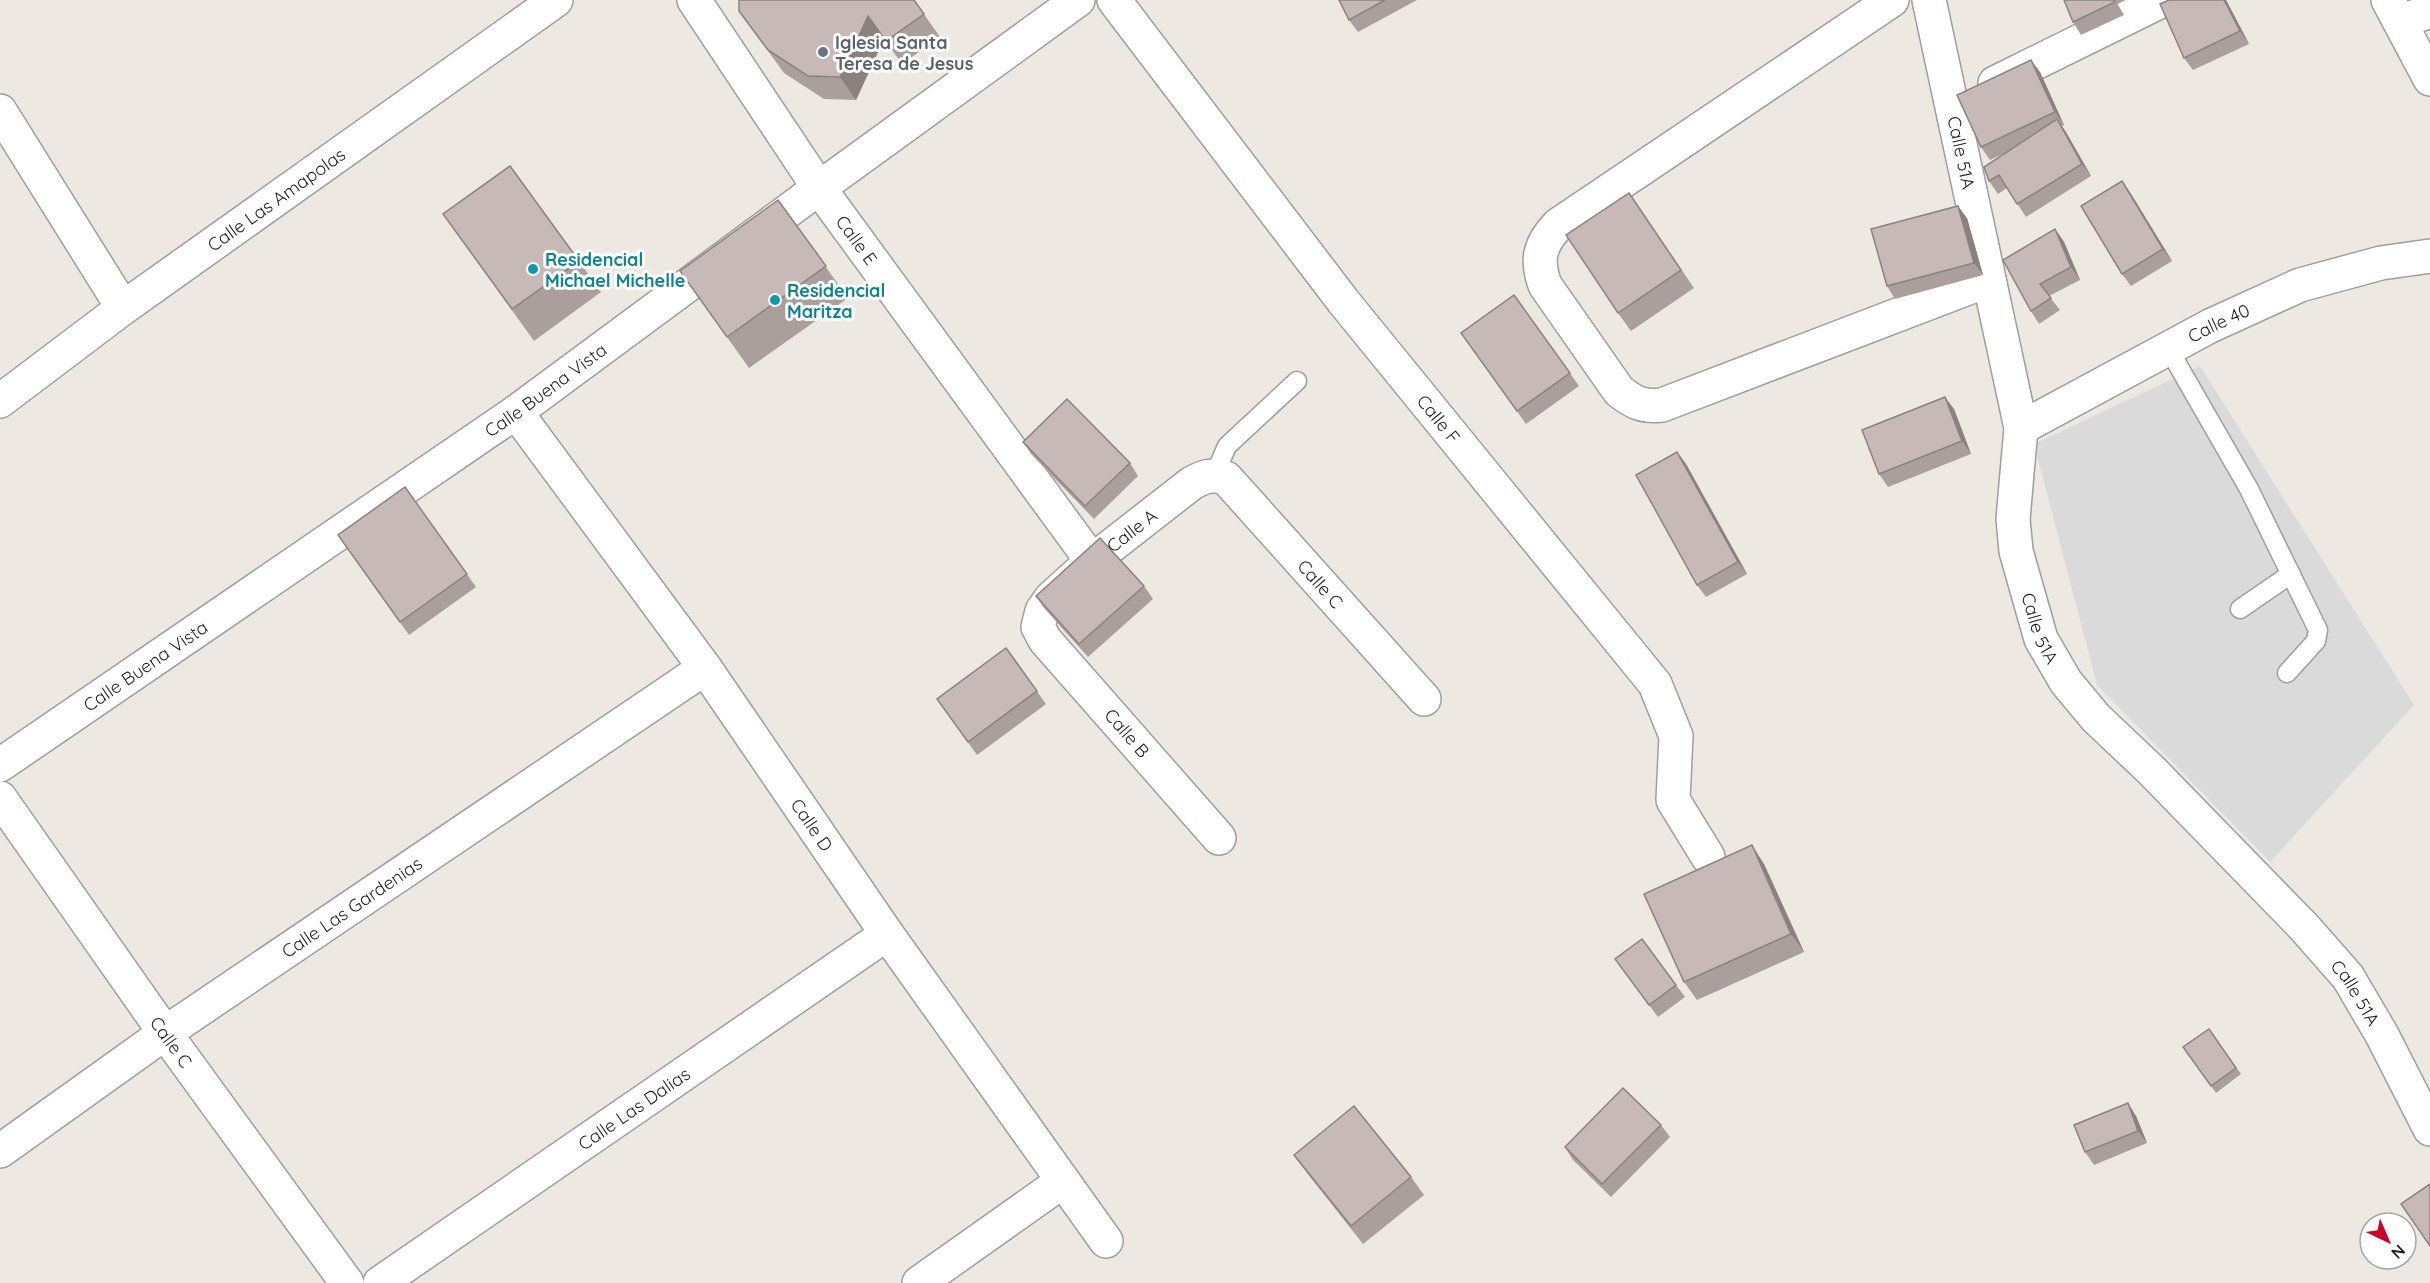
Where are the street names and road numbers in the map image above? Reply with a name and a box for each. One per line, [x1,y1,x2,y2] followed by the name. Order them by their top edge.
[1943,114,1981,191] street label: Calle 51A
[203,142,350,256] street label: Calle Las Amapolas
[831,210,883,269] street label: Calle E
[2184,298,2253,347] street label: Calle 40
[480,338,611,442] street label: Calle Buena Vista
[1412,390,1465,448] street label: Calle F
[1102,503,1162,557] street label: Calle A
[1293,554,1349,613] street label: Calle C
[2017,590,2064,668] street label: Calle 51A
[79,615,212,716] street label: Calle Buena Vista
[1099,704,1155,762] street label: Calle B
[786,794,838,855] street label: Calle D
[277,851,426,963] street label: Calle Las Gardenias
[2326,954,2385,1030] street label: Calle 51A
[145,1012,198,1072] street label: Calle C
[573,1062,694,1155] street label: Calle Las Dalias

